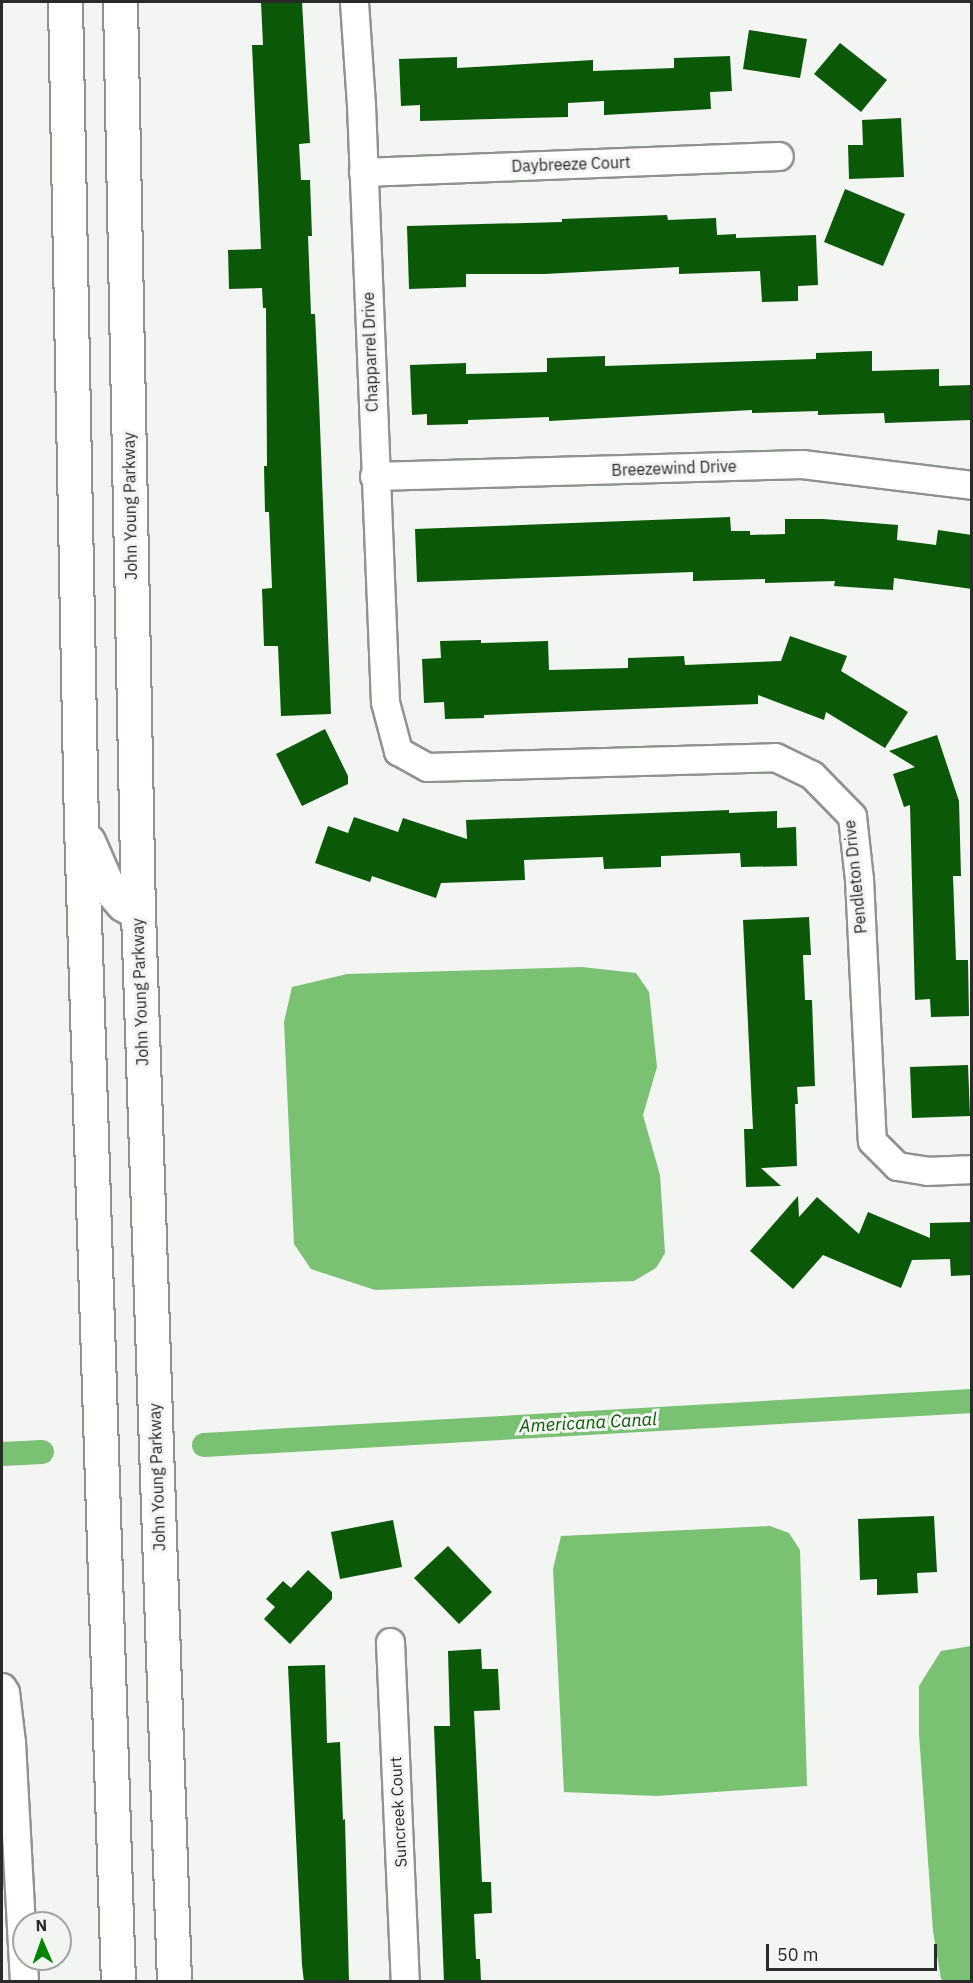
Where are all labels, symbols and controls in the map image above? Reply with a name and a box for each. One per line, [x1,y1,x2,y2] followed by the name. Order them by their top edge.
[511,152,631,176] street label: Daybreeze Court
[358,292,382,412] street label: Chapparrel Drive
[119,432,141,580] street label: John Young Parkway
[611,456,737,480] street label: Breezewind Drive
[839,819,871,935] street label: Pendleton Drive
[128,918,152,1066] street label: John Young Parkway
[145,1403,169,1551] street label: John Young Parkway
[519,1409,657,1437] water label: Americana Canal
[386,1756,410,1868] street label: Suncreek Court
[12,1911,72,1971] north arrow
[35,1915,48,1935] text: N
[769,1932,940,1970] scale bar
[777,1943,819,1966] text: 50 m

